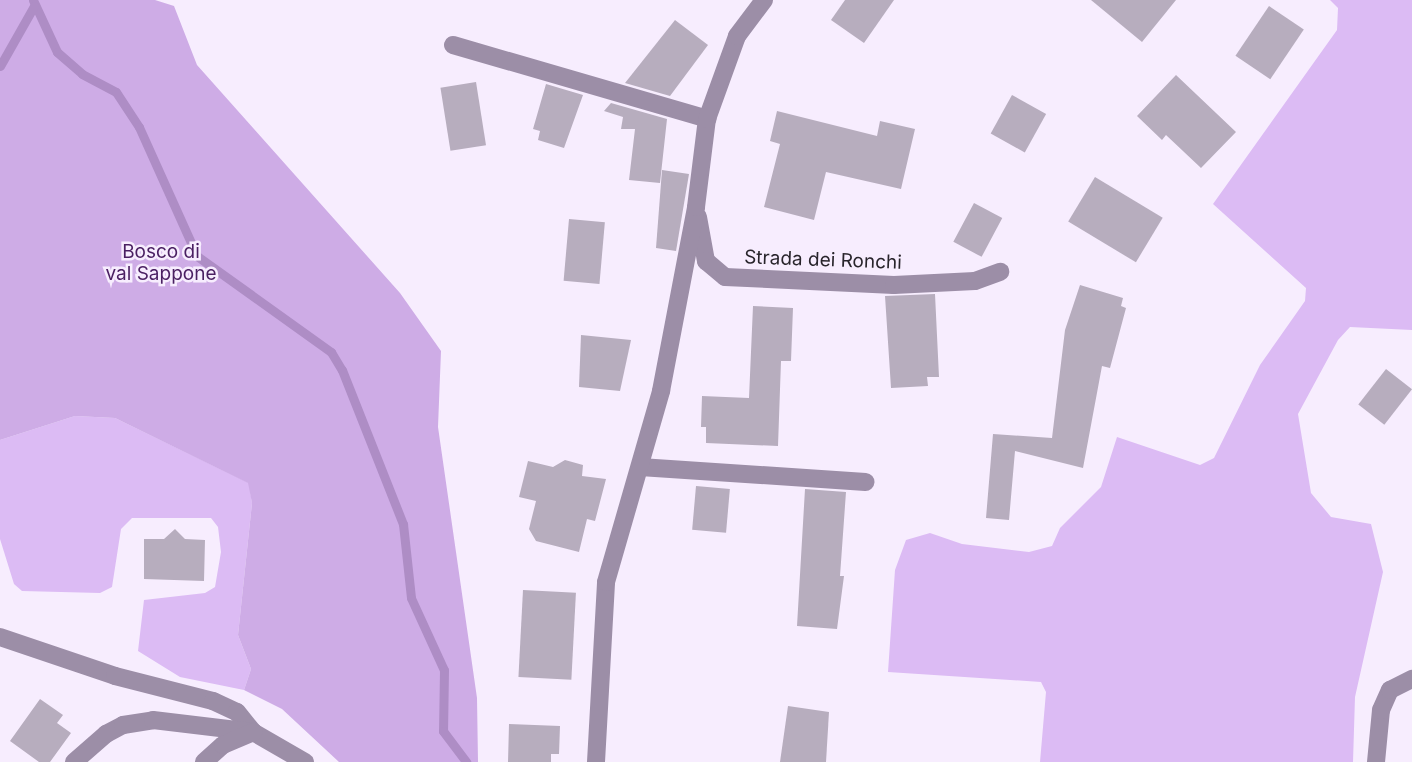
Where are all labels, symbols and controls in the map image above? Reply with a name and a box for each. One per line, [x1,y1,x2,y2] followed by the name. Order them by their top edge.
[105,241,217,285] park label: Bosco di val Sappone
[744,246,902,274] street label: Strada dei Ronchi

